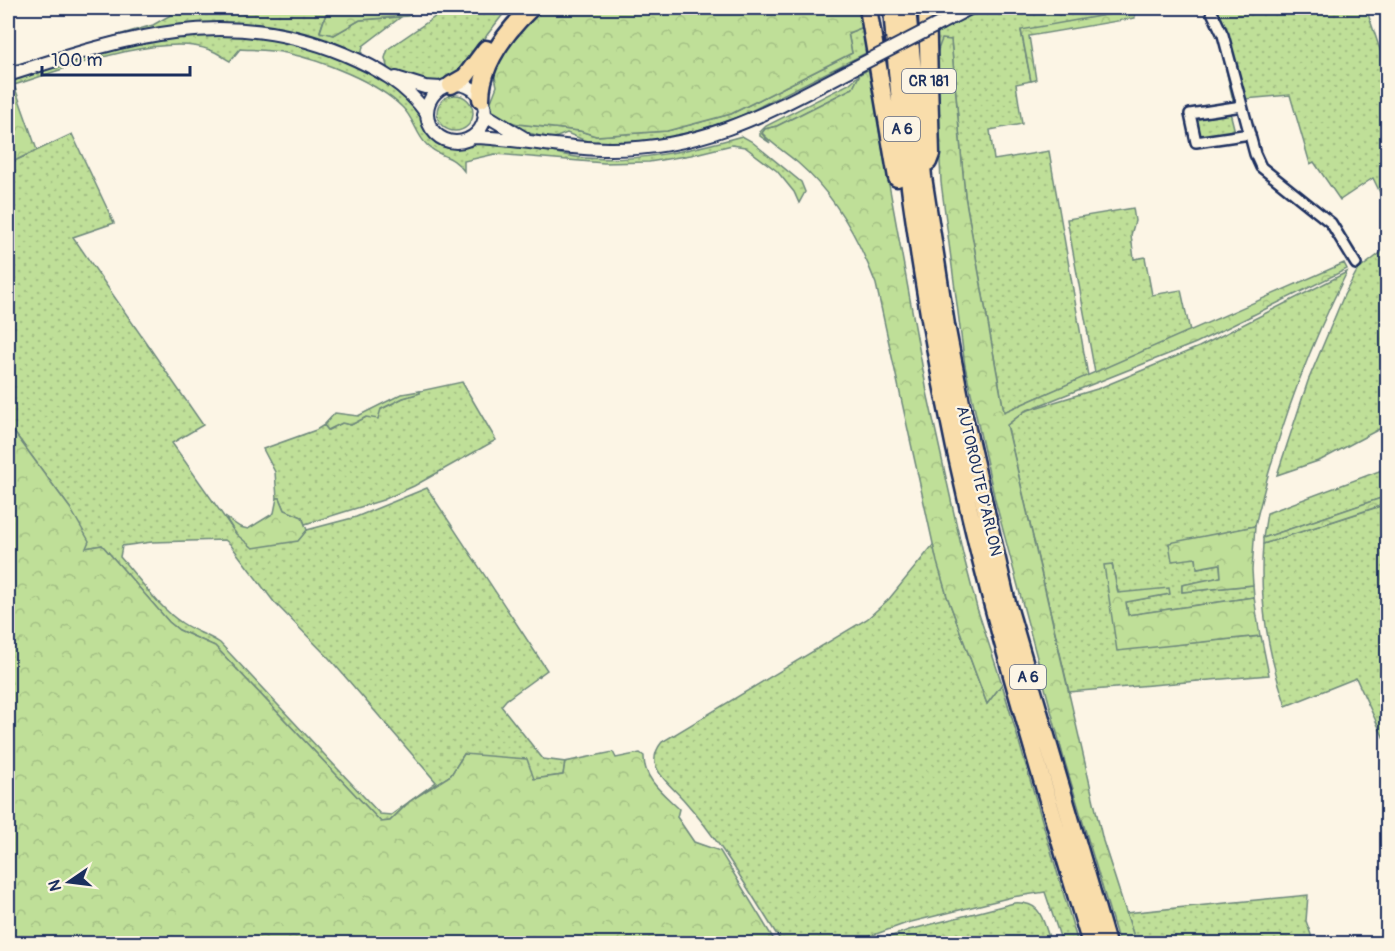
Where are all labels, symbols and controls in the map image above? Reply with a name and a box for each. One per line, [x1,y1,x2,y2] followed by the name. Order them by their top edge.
[42,39,190,77] scale bar
[51,49,103,72] text: 100 m
[902,69,956,93] road number: CR 181
[884,117,920,141] road number: A 6
[952,404,1006,558] street label: AUTOROUTE D'ARLON
[1010,665,1046,689] road number: A 6
[39,852,99,912] north arrow
[44,878,66,893] text: N

